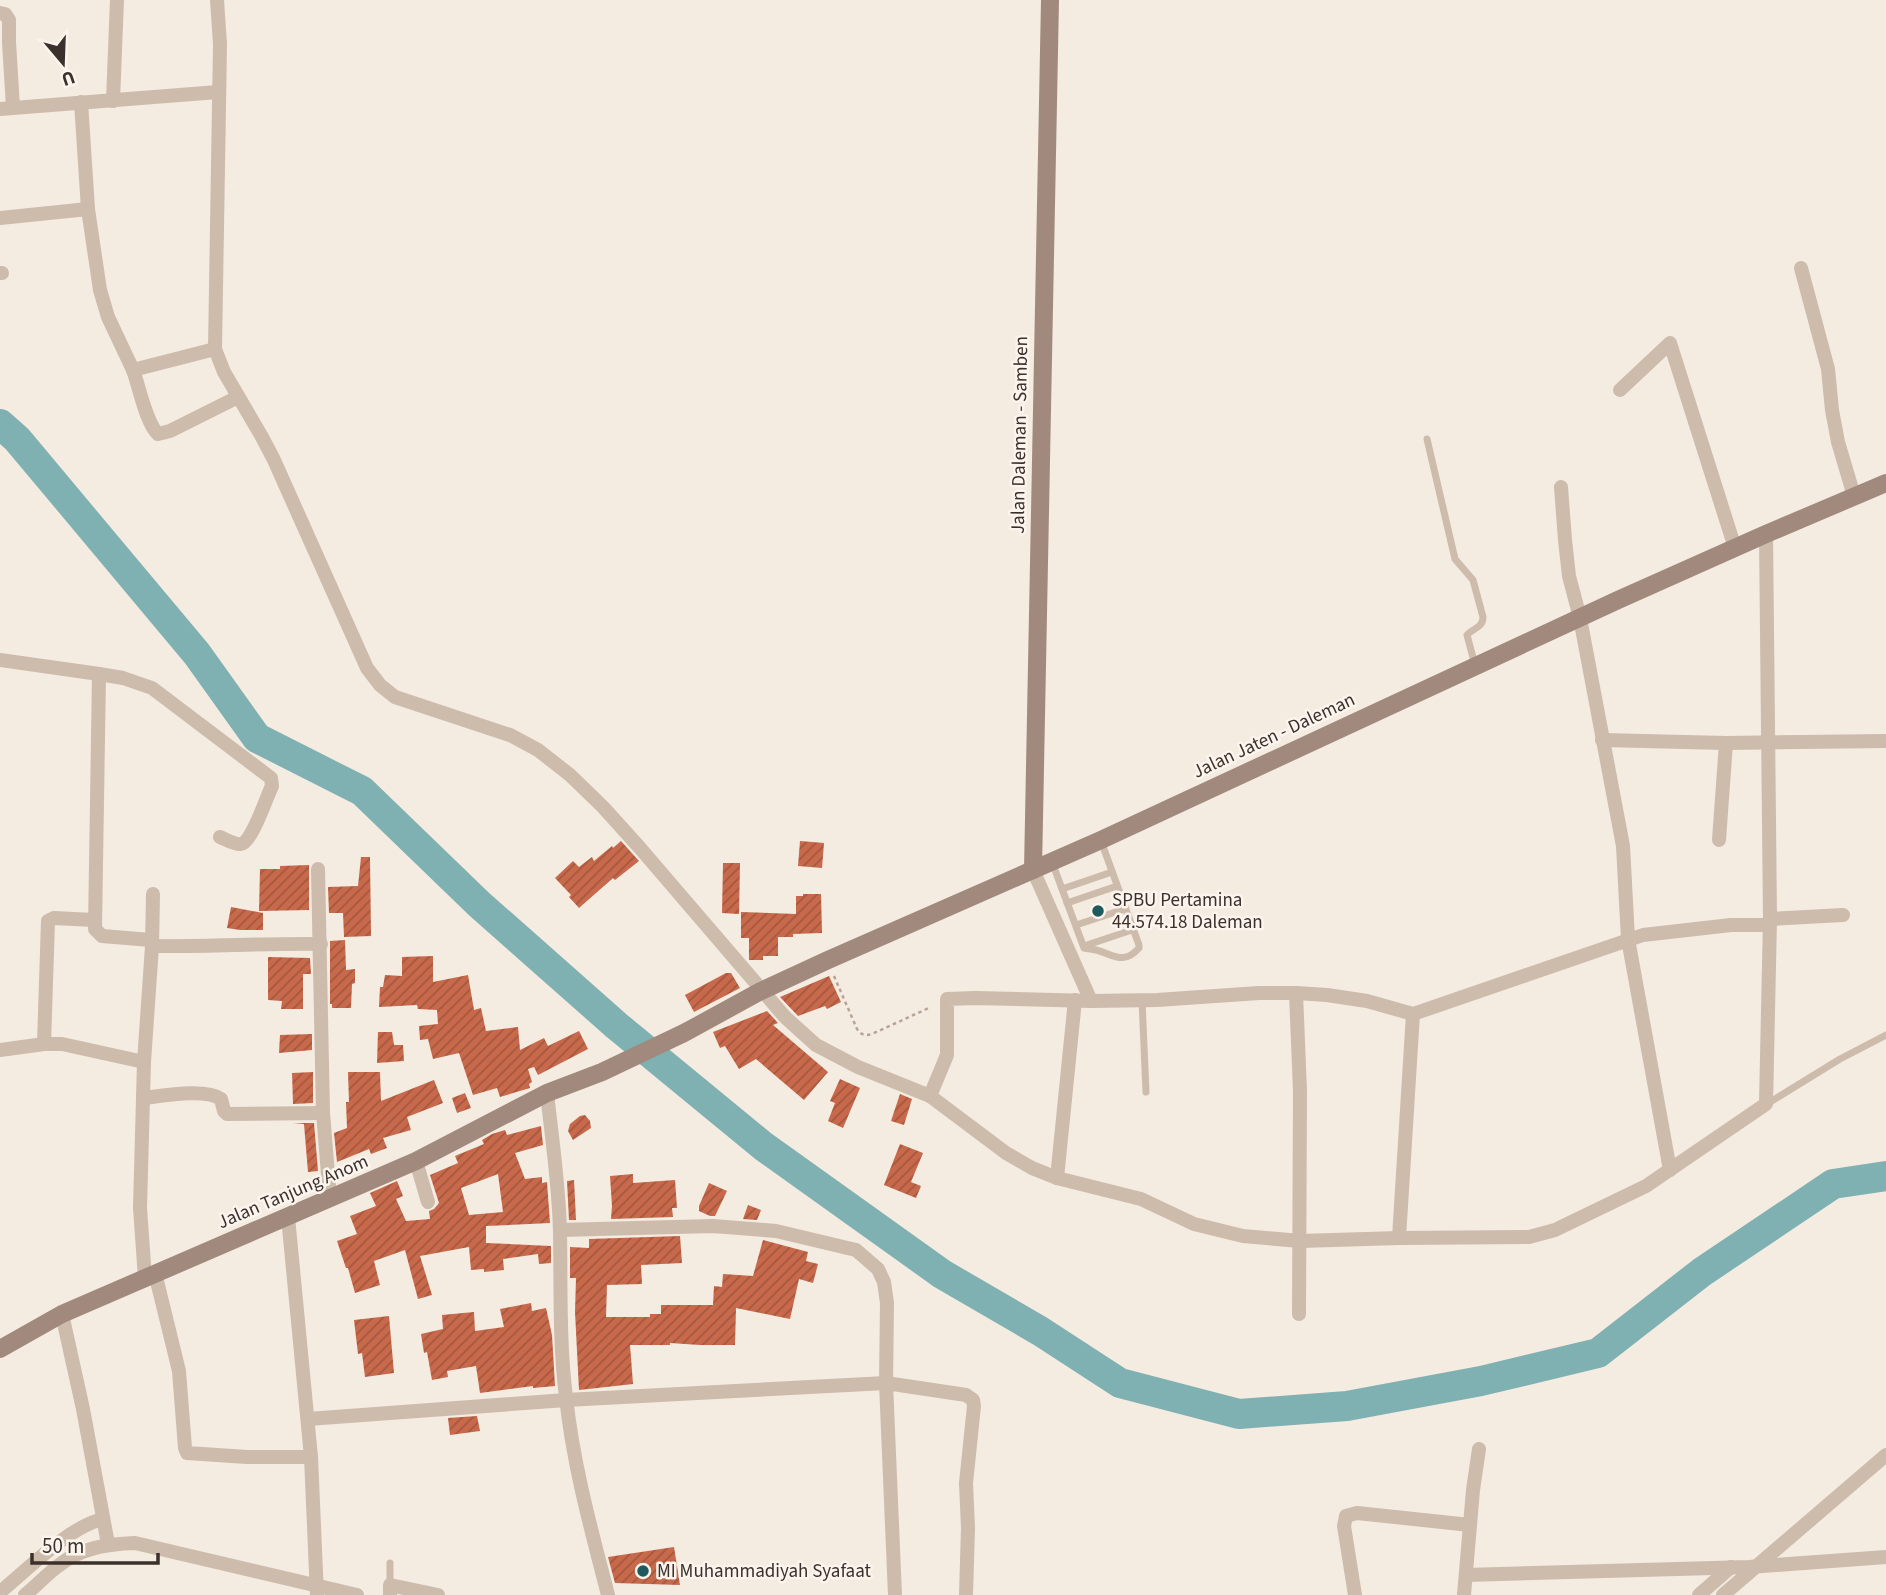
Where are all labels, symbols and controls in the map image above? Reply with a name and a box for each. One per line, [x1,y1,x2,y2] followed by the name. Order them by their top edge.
[28,28,98,98] north arrow
[58,63,78,92] text: U
[1005,336,1035,534] street label: Jalan Daleman - Samben
[1188,686,1360,786] street label: Jalan Jaten - Daleman
[1112,887,1263,936] place label: SPBU Pertamina 44.574.18 Daleman
[1090,903,1106,919] marker: SPBU Pertamina 44.574.18 Daleman
[213,1148,373,1236] street label: Jalan Tanjung Anom
[32,1522,158,1566] scale bar
[42,1531,84,1561] text: 50 m
[657,1558,871,1585] place label: MI Muhammadiyah Syafaat
[635,1563,651,1579] marker: MI Muhammadiyah Syafaat

